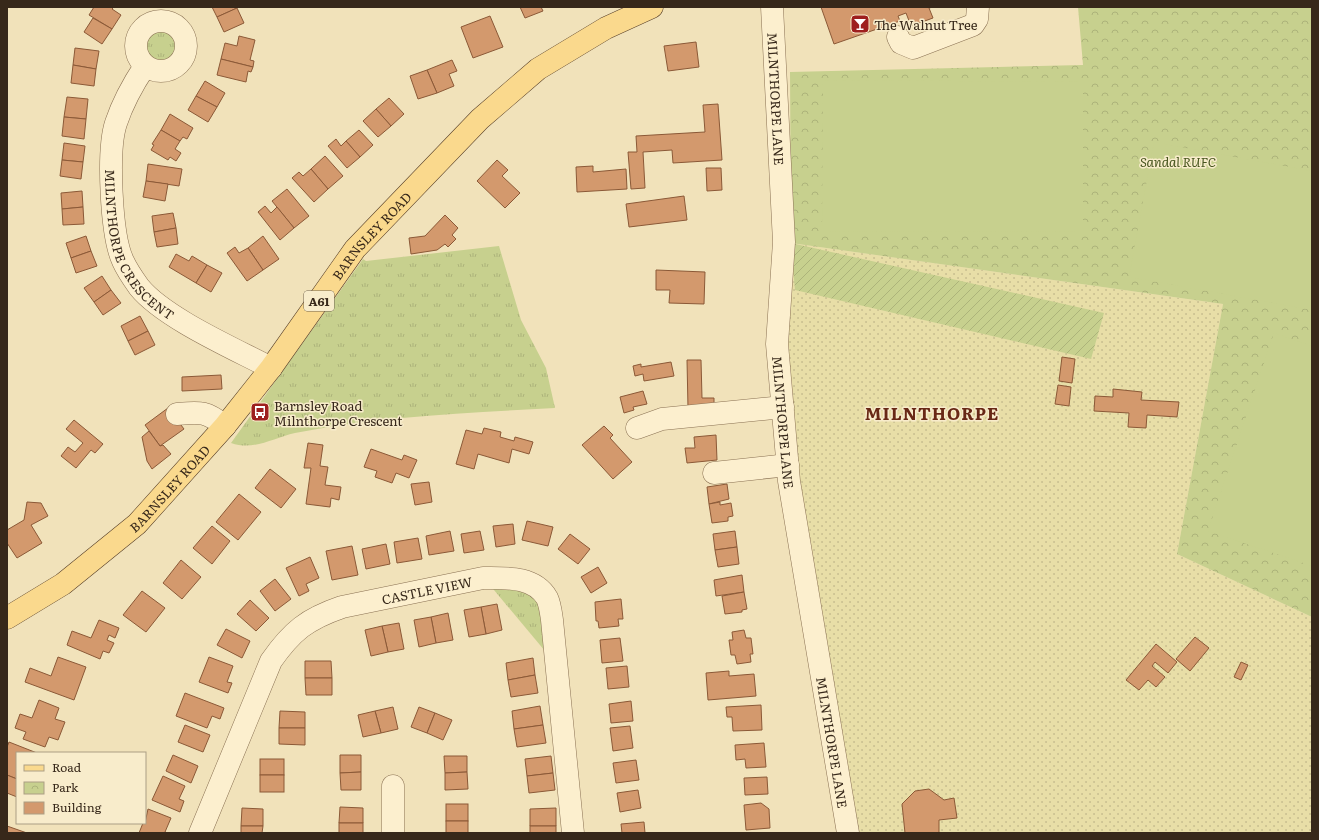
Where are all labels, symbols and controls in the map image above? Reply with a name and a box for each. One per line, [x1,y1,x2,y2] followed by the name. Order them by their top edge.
[849,13,871,35] bar icon: The Walnut Tree
[874,15,978,34] place label: The Walnut Tree
[764,32,790,166] street label: MILNTHORPE LANE
[1140,152,1216,171] park label: Sandal RUFC
[102,169,179,324] street label: MILNTHORPE CRESCENT
[327,187,415,283] street label: BARNSLEY ROAD
[304,291,334,311] road number: A61
[769,355,800,490] street label: MILNTHORPE LANE
[274,396,403,430] place label: Barnsley Road Milnthorpe Crescent
[865,400,999,425] district label: MILNTHORPE
[249,401,271,423] bus stop icon: Barnsley Road Milnthorpe Crescent
[125,440,214,536] street label: BARNSLEY ROAD
[380,571,474,608] street label: CASTLE VIEW
[812,675,853,809] street label: MILNTHORPE LANE
[16,752,146,824] legend
[52,758,82,776] text: Road
[52,778,79,796] text: Park
[52,798,102,816] text: Building

